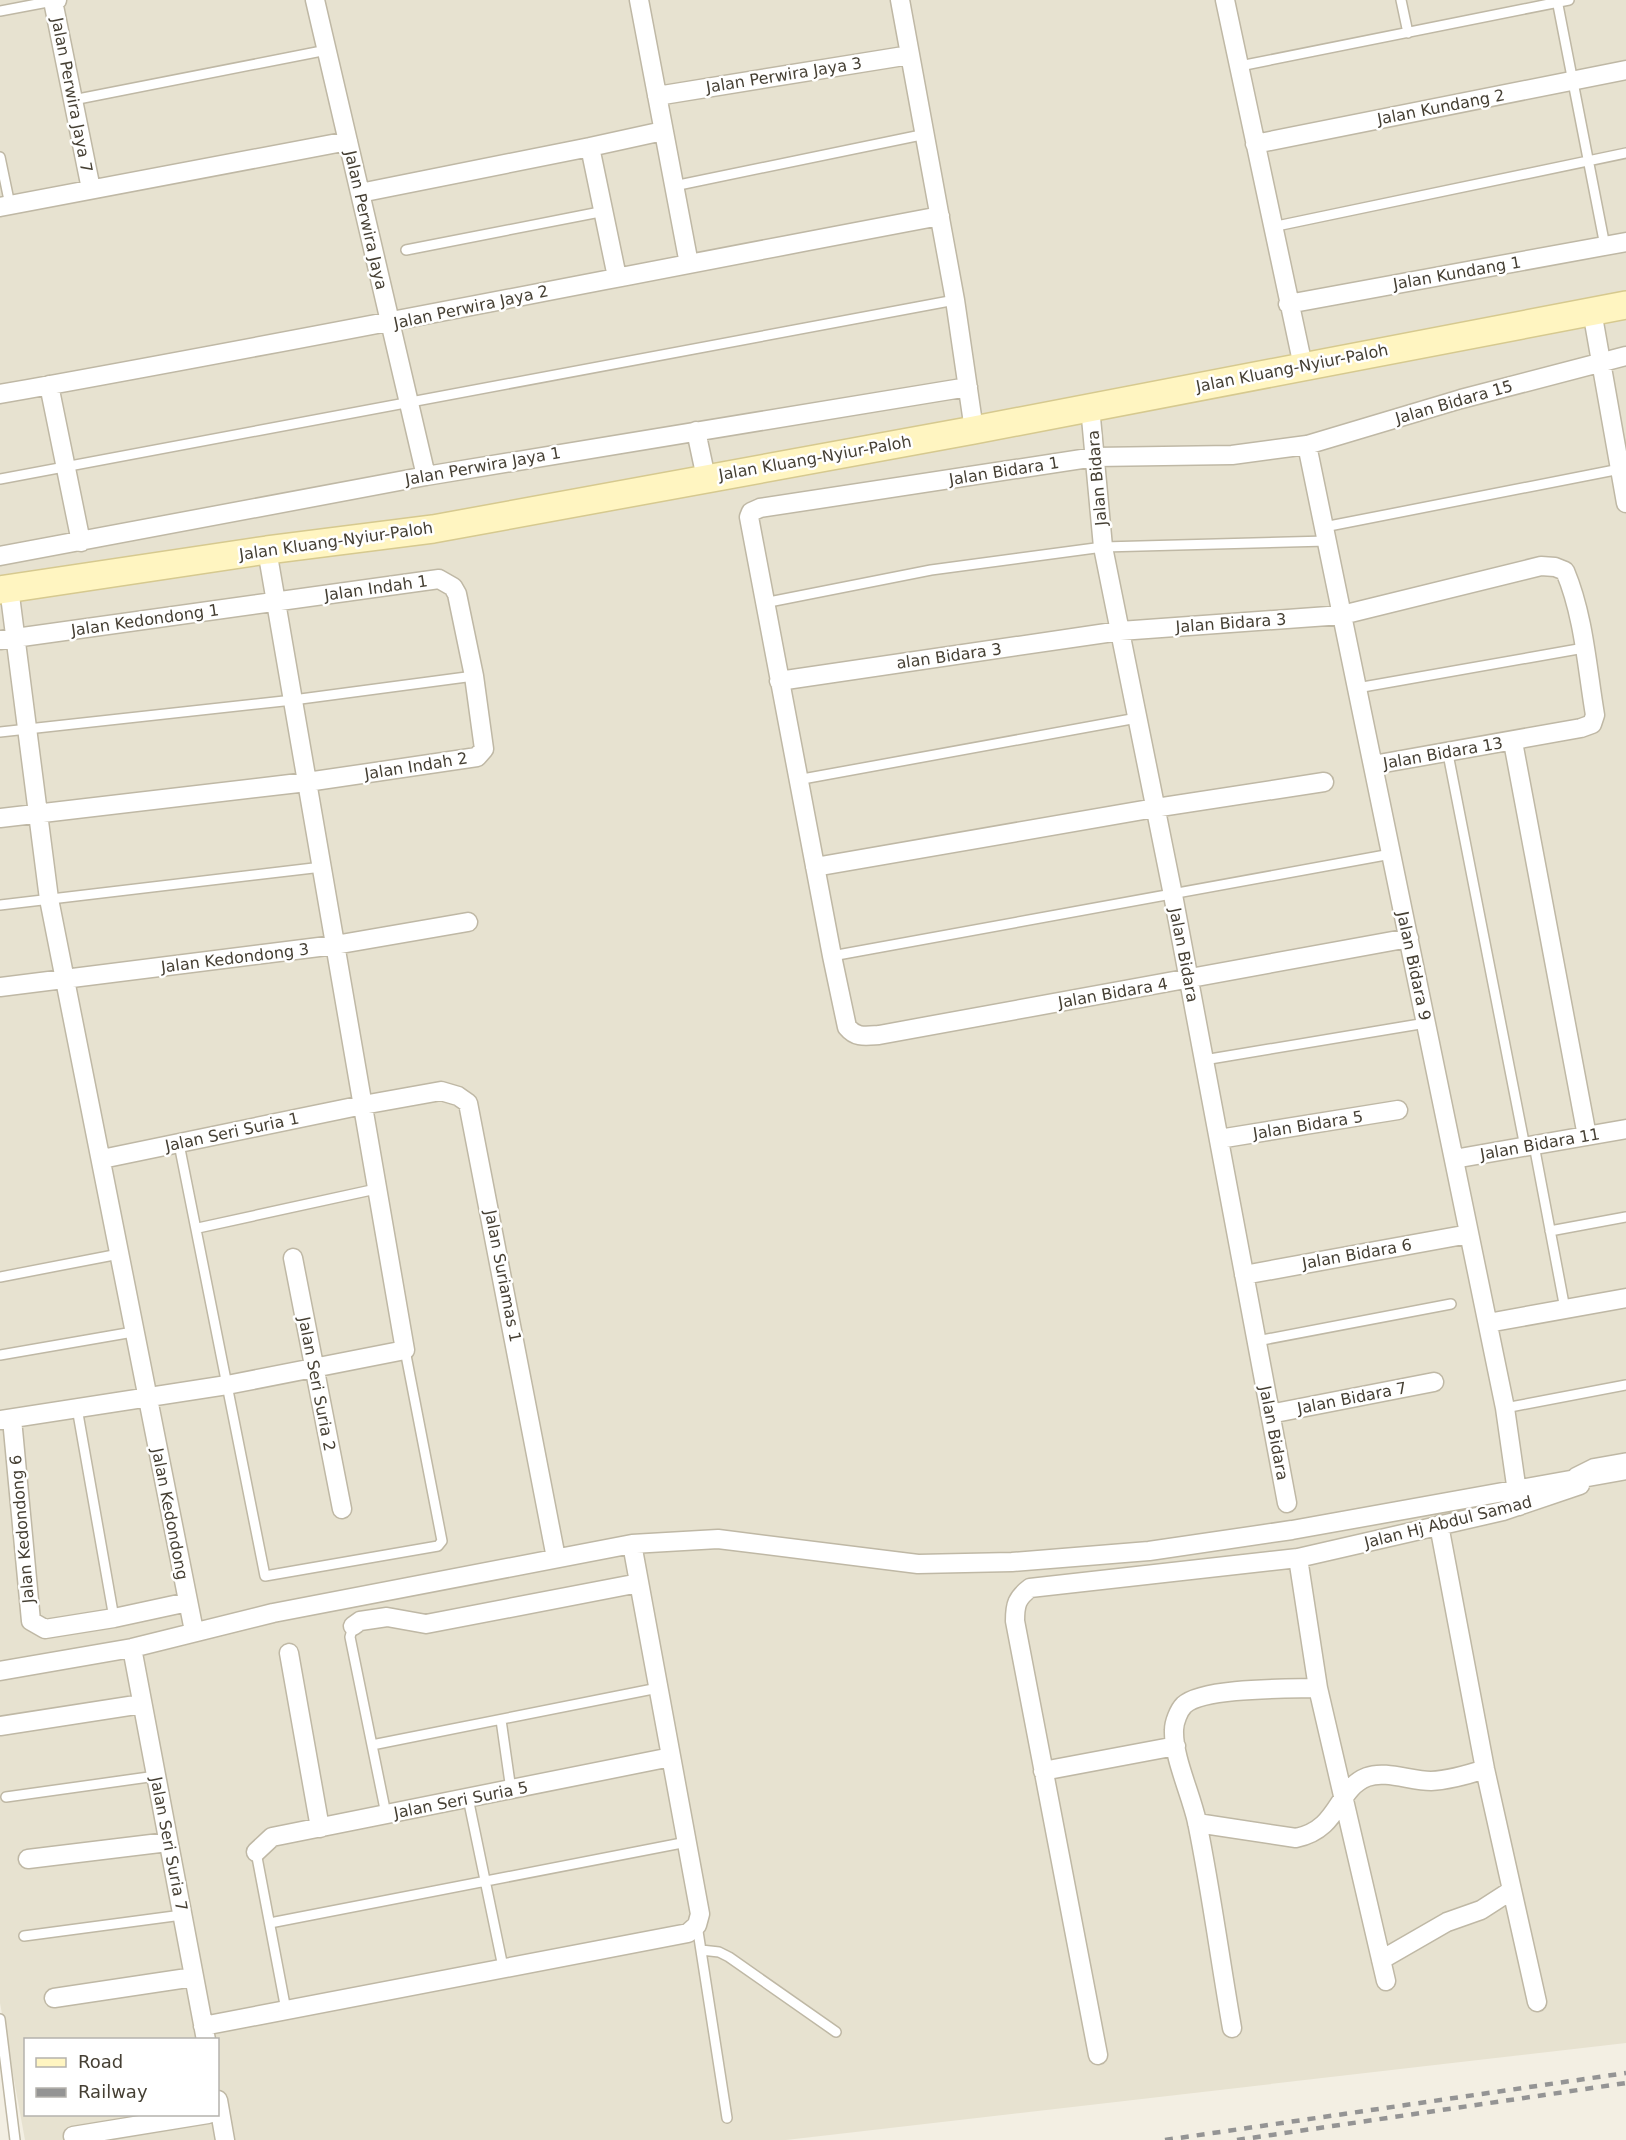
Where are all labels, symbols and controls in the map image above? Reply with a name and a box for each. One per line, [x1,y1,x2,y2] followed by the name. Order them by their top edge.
[47,15,96,174] street label: Jalan Perwira Jaya 7
[704,53,863,97] street label: Jalan Perwira Jaya 3
[1375,85,1506,129] street label: Jalan Kundang 2
[341,148,391,291] street label: Jalan Perwira Jaya
[1391,252,1522,294] street label: Jalan Kundang 1
[391,281,550,333] street label: Jalan Perwira Jaya 2
[1193,340,1390,396] street label: Jalan Kluang-Nyiur-Paloh
[1392,376,1515,428] street label: Jalan Bidara 15
[1083,429,1111,528] street label: Jalan Bidara
[716,432,913,484] street label: Jalan Kluang-Nyiur-Paloh
[403,443,562,489] street label: Jalan Perwira Jaya 1
[947,453,1060,489] street label: Jalan Bidara 1
[237,518,434,564] street label: Jalan Kluang-Nyiur-Paloh
[322,571,429,605] street label: Jalan Indah 1
[69,600,220,640] street label: Jalan Kedondong 1
[1174,610,1287,636] street label: Jalan Bidara 3
[895,639,1003,673] street label: alan Bidara 3
[1381,733,1504,773] street label: Jalan Bidara 13
[362,748,469,784] street label: Jalan Indah 2
[1165,905,1202,1004] street label: Jalan Bidara
[1393,909,1435,1022] street label: Jalan Bidara 9
[159,939,310,977] street label: Jalan Kedondong 3
[1056,974,1169,1012] street label: Jalan Bidara 4
[1251,1107,1364,1143] street label: Jalan Bidara 5
[162,1109,301,1156] street label: Jalan Seri Suria 1
[1478,1124,1601,1164] street label: Jalan Bidara 11
[481,1207,525,1344] street label: Jalan Suriamas 1
[1300,1235,1413,1273] street label: Jalan Bidara 6
[294,1314,339,1453] street label: Jalan Seri Suria 2
[1295,1378,1408,1418] street label: Jalan Bidara 7
[1255,1383,1292,1482] street label: Jalan Bidara
[148,1445,192,1582] street label: Jalan Kedondong
[6,1454,38,1605] street label: Jalan Kedondong 6
[1361,1492,1534,1552] street label: Jalan Hj Abdul Samad
[146,1774,191,1913] street label: Jalan Seri Suria 7
[391,1778,530,1823] street label: Jalan Seri Suria 5
[24,2038,219,2116] legend
[78,2051,123,2072] text: Road
[78,2081,148,2102] text: Railway

